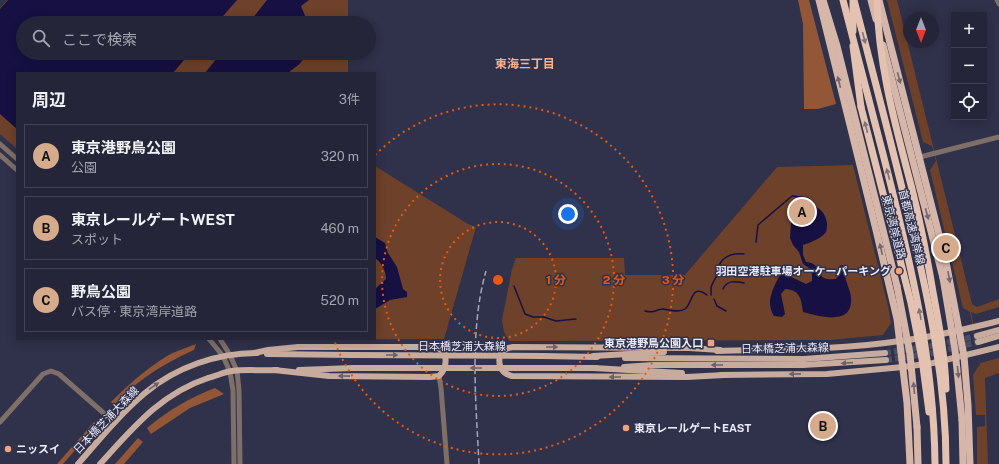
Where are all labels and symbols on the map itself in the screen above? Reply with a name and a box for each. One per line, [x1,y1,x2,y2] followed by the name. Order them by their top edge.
[903,12,939,48] north arrow
[861,32,867,44] one-way arrow
[495,57,555,71] district label: 東海三丁目
[897,72,903,85] one-way arrow
[835,76,841,88] one-way arrow
[863,121,869,133] one-way arrow
[885,167,891,179] one-way arrow
[897,188,927,266] street label: 首都高速湾岸線
[880,194,908,260] street label: 東京湾岸道路
[789,197,815,227] pin: A
[558,204,578,224] your location
[924,208,930,220] one-way arrow
[933,233,959,263] pin: C
[877,242,883,255] one-way arrow
[715,265,891,277] place label: 羽田空港駐車場オーケーパーキング
[894,266,904,276] marker: 羽田空港駐車場オーケーパーキング
[946,271,952,283] one-way arrow
[491,273,505,287] centre of rings
[546,273,566,287] text: 1 分
[603,273,625,287] text: 2 分
[662,273,684,287] text: 3 分
[917,308,923,320] one-way arrow
[604,337,703,349] place label: 東京港野鳥公園入口
[706,338,716,348] marker: 東京港野鳥公園入口
[418,340,506,352] street label: 日本橋芝浦大森線
[741,341,829,355] street label: 日本橋芝浦大森線
[546,344,559,350] one-way arrow
[386,352,399,358] one-way arrow
[841,360,853,367] one-way arrow
[710,362,723,368] one-way arrow
[469,365,482,371] one-way arrow
[955,366,961,378] one-way arrow
[788,371,801,377] one-way arrow
[337,373,350,379] one-way arrow
[608,374,621,380] one-way arrow
[149,382,160,390] one-way arrow
[910,382,917,394] one-way arrow
[71,384,141,456] street label: 日本橋芝浦大森線
[810,411,836,441] pin: B
[634,422,751,434] place label: 東京レールゲートEAST
[621,423,631,433] marker: 東京レールゲートEAST
[16,443,60,455] place label: ニッスイ
[3,444,13,454] marker: ニッスイ

